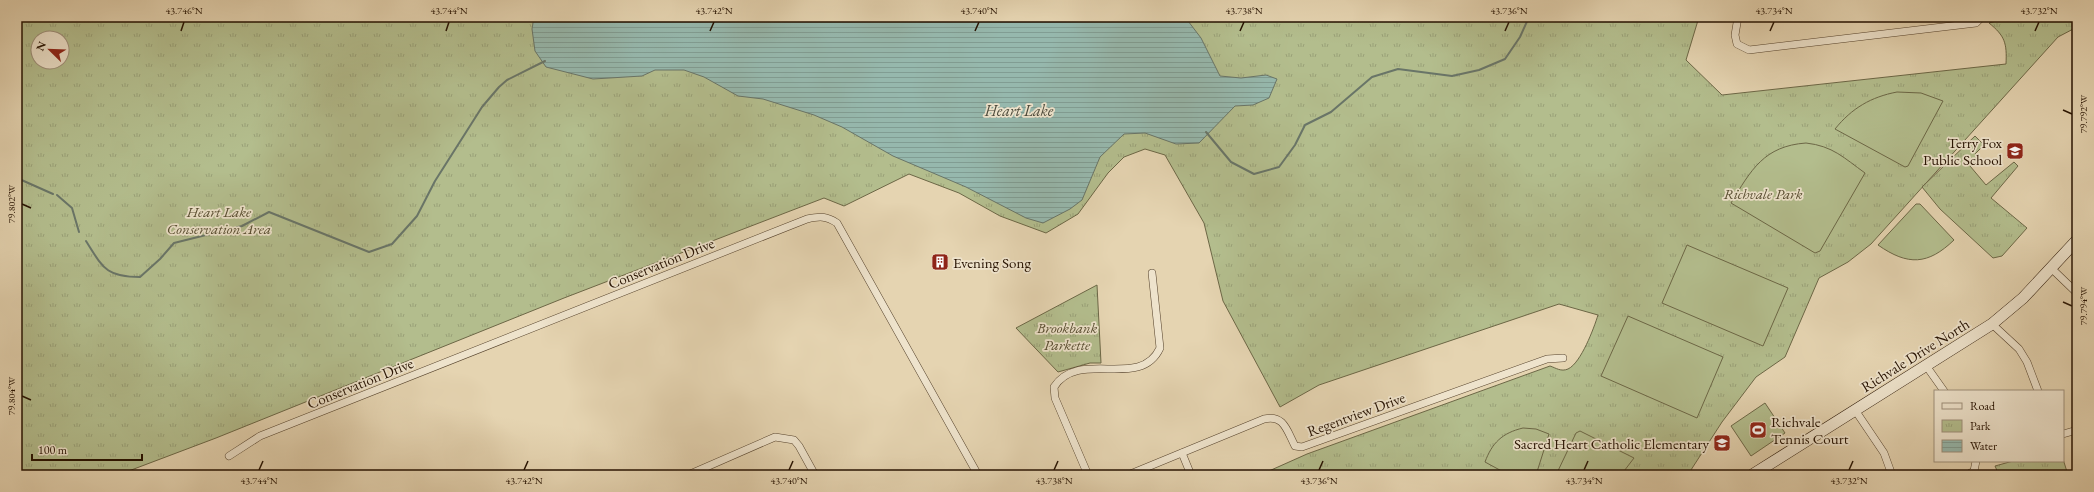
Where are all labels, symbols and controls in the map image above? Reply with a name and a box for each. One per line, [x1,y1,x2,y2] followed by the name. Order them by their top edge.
[165,4,203,17] text: 43.746°N
[430,4,468,17] text: 43.744°N
[695,4,733,17] text: 43.742°N
[960,4,998,17] text: 43.740°N
[1225,4,1263,17] text: 43.738°N
[1490,4,1528,17] text: 43.736°N
[1755,4,1793,17] text: 43.734°N
[2020,4,2058,17] text: 43.732°N
[30,30,70,70] north arrow
[33,39,49,53] text: N
[2077,94,2090,133] text: 79.792°W
[984,100,1054,121] water label: Heart Lake
[1923,133,2003,169] place label: Terry Fox Public School
[2005,141,2025,161] school or university icon: Terry Fox Public School
[5,184,18,223] text: 79.802°W
[1723,184,1803,203] park label: Richvale Park
[167,202,271,238] park label: Heart Lake Conservation Area
[605,233,717,293] street label: Conservation Drive
[930,252,950,272] building icon: Evening Song
[953,253,1031,272] place label: Evening Song
[2077,286,2090,325] text: 79.794°W
[1857,314,1973,396] street label: Richvale Drive North
[1036,318,1097,354] park label: Brookbank Parkette
[304,353,416,413] street label: Conservation Drive
[5,376,18,415] text: 79.804°W
[1304,387,1408,441] street label: Regentview Drive
[1934,390,2064,462] legend
[1970,398,1996,414] text: Road
[1771,412,1849,448] place label: Richvale Tennis Court
[1970,418,1991,434] text: Park
[1748,420,1768,440] sports icon: Richvale Tennis Court
[1712,433,1732,453] school or university icon: Sacred Heart Catholic Elementary
[1514,434,1709,453] place label: Sacred Heart Catholic Elementary
[32,436,142,462] scale bar
[1970,438,1997,454] text: Water
[38,442,68,458] text: 100 m
[240,474,278,487] text: 43.744°N
[505,474,543,487] text: 43.742°N
[770,474,808,487] text: 43.740°N
[1035,474,1073,487] text: 43.738°N
[1300,474,1338,487] text: 43.736°N
[1565,474,1603,487] text: 43.734°N
[1830,474,1868,487] text: 43.732°N

